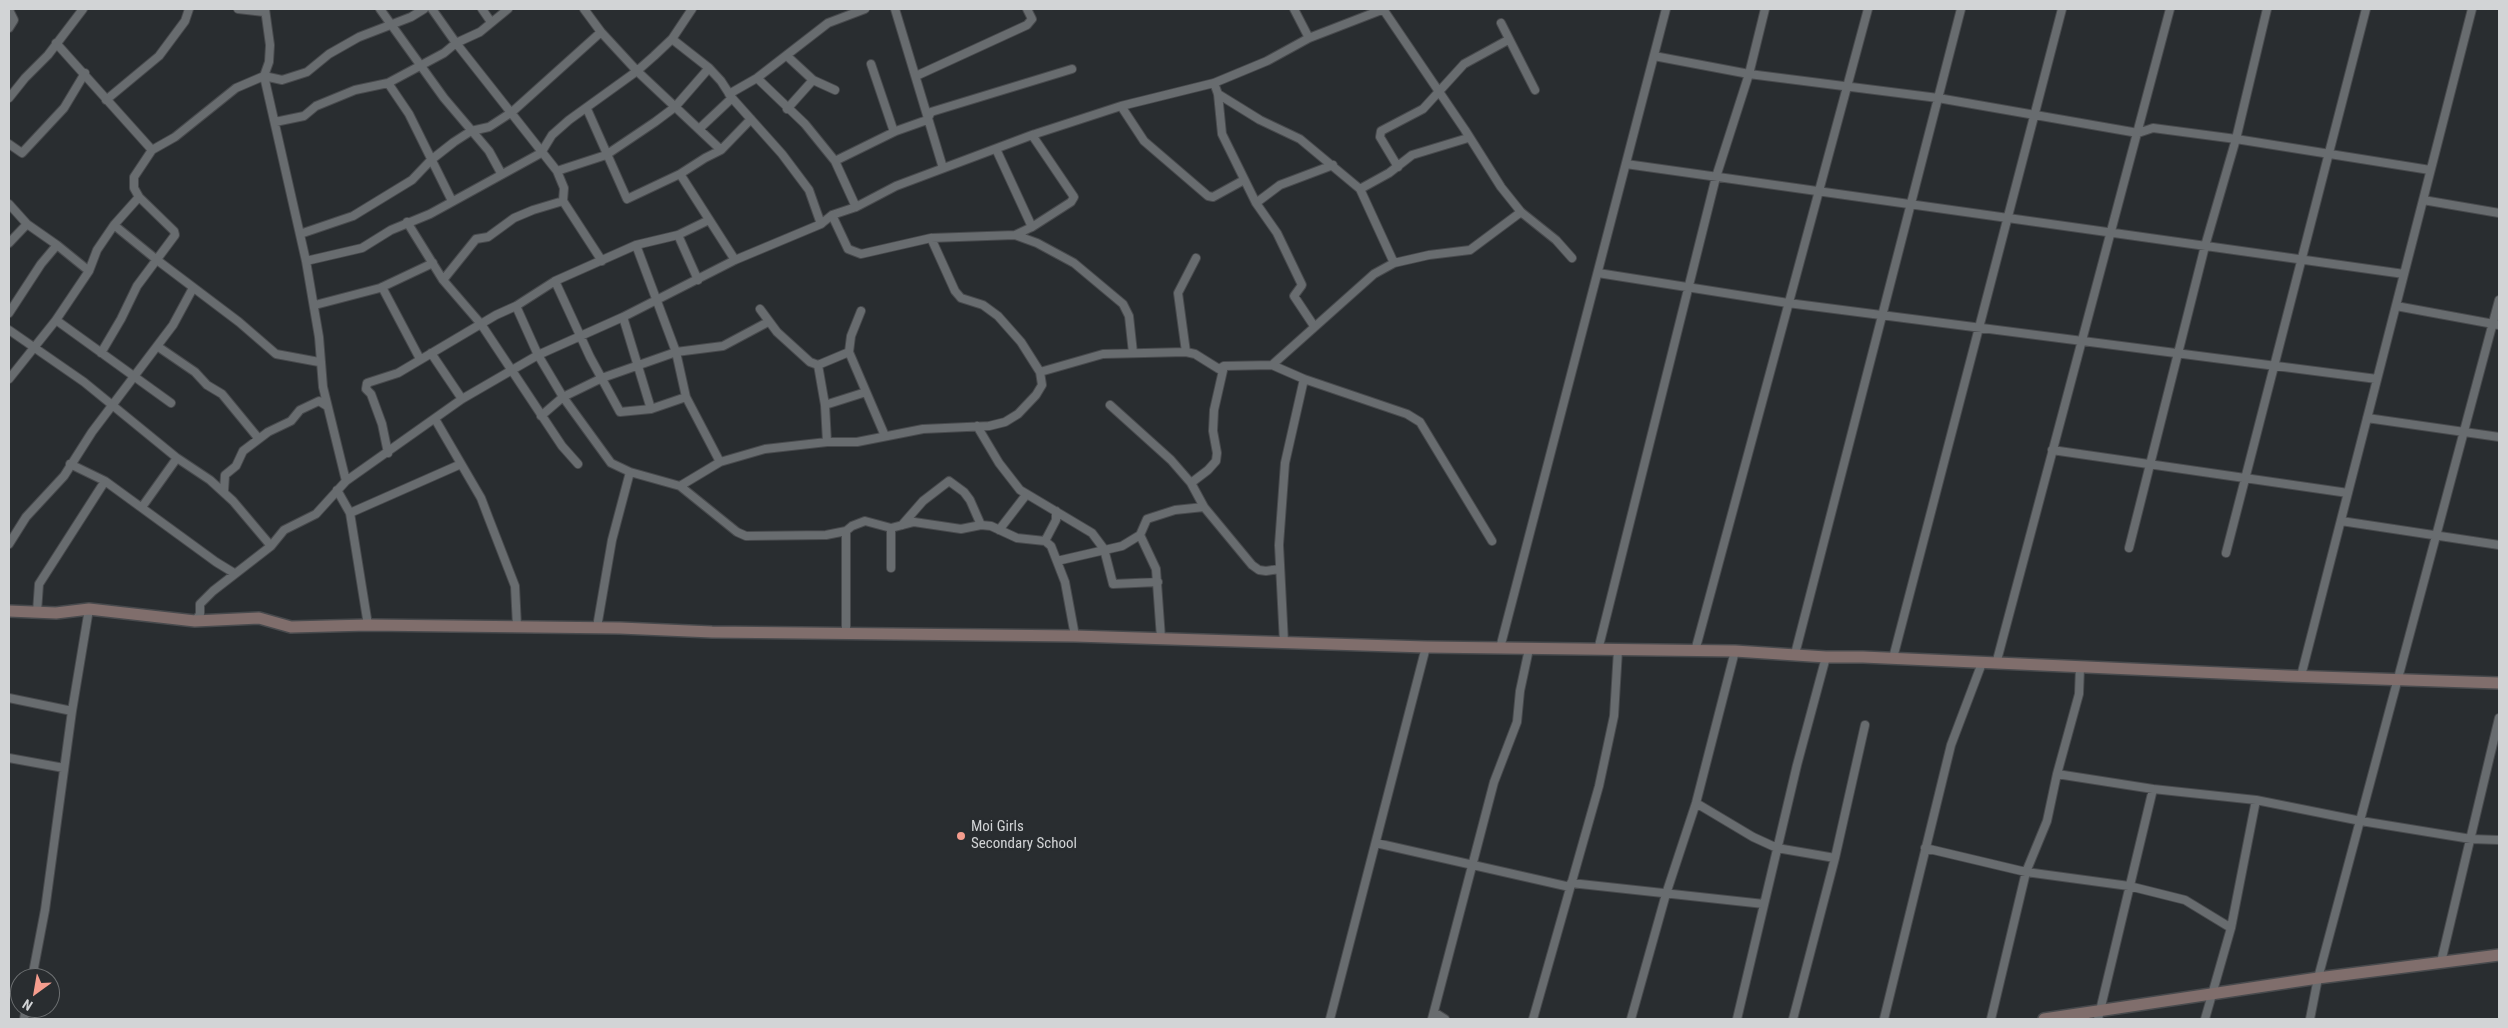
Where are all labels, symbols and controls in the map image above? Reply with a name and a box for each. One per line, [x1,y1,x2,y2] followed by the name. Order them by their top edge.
[971,818,1077,853] place label: Moi Girls Secondary School
[955,830,967,842] marker: Moi Girls Secondary School
[10,968,60,1018] north arrow
[20,996,35,1014] text: N

